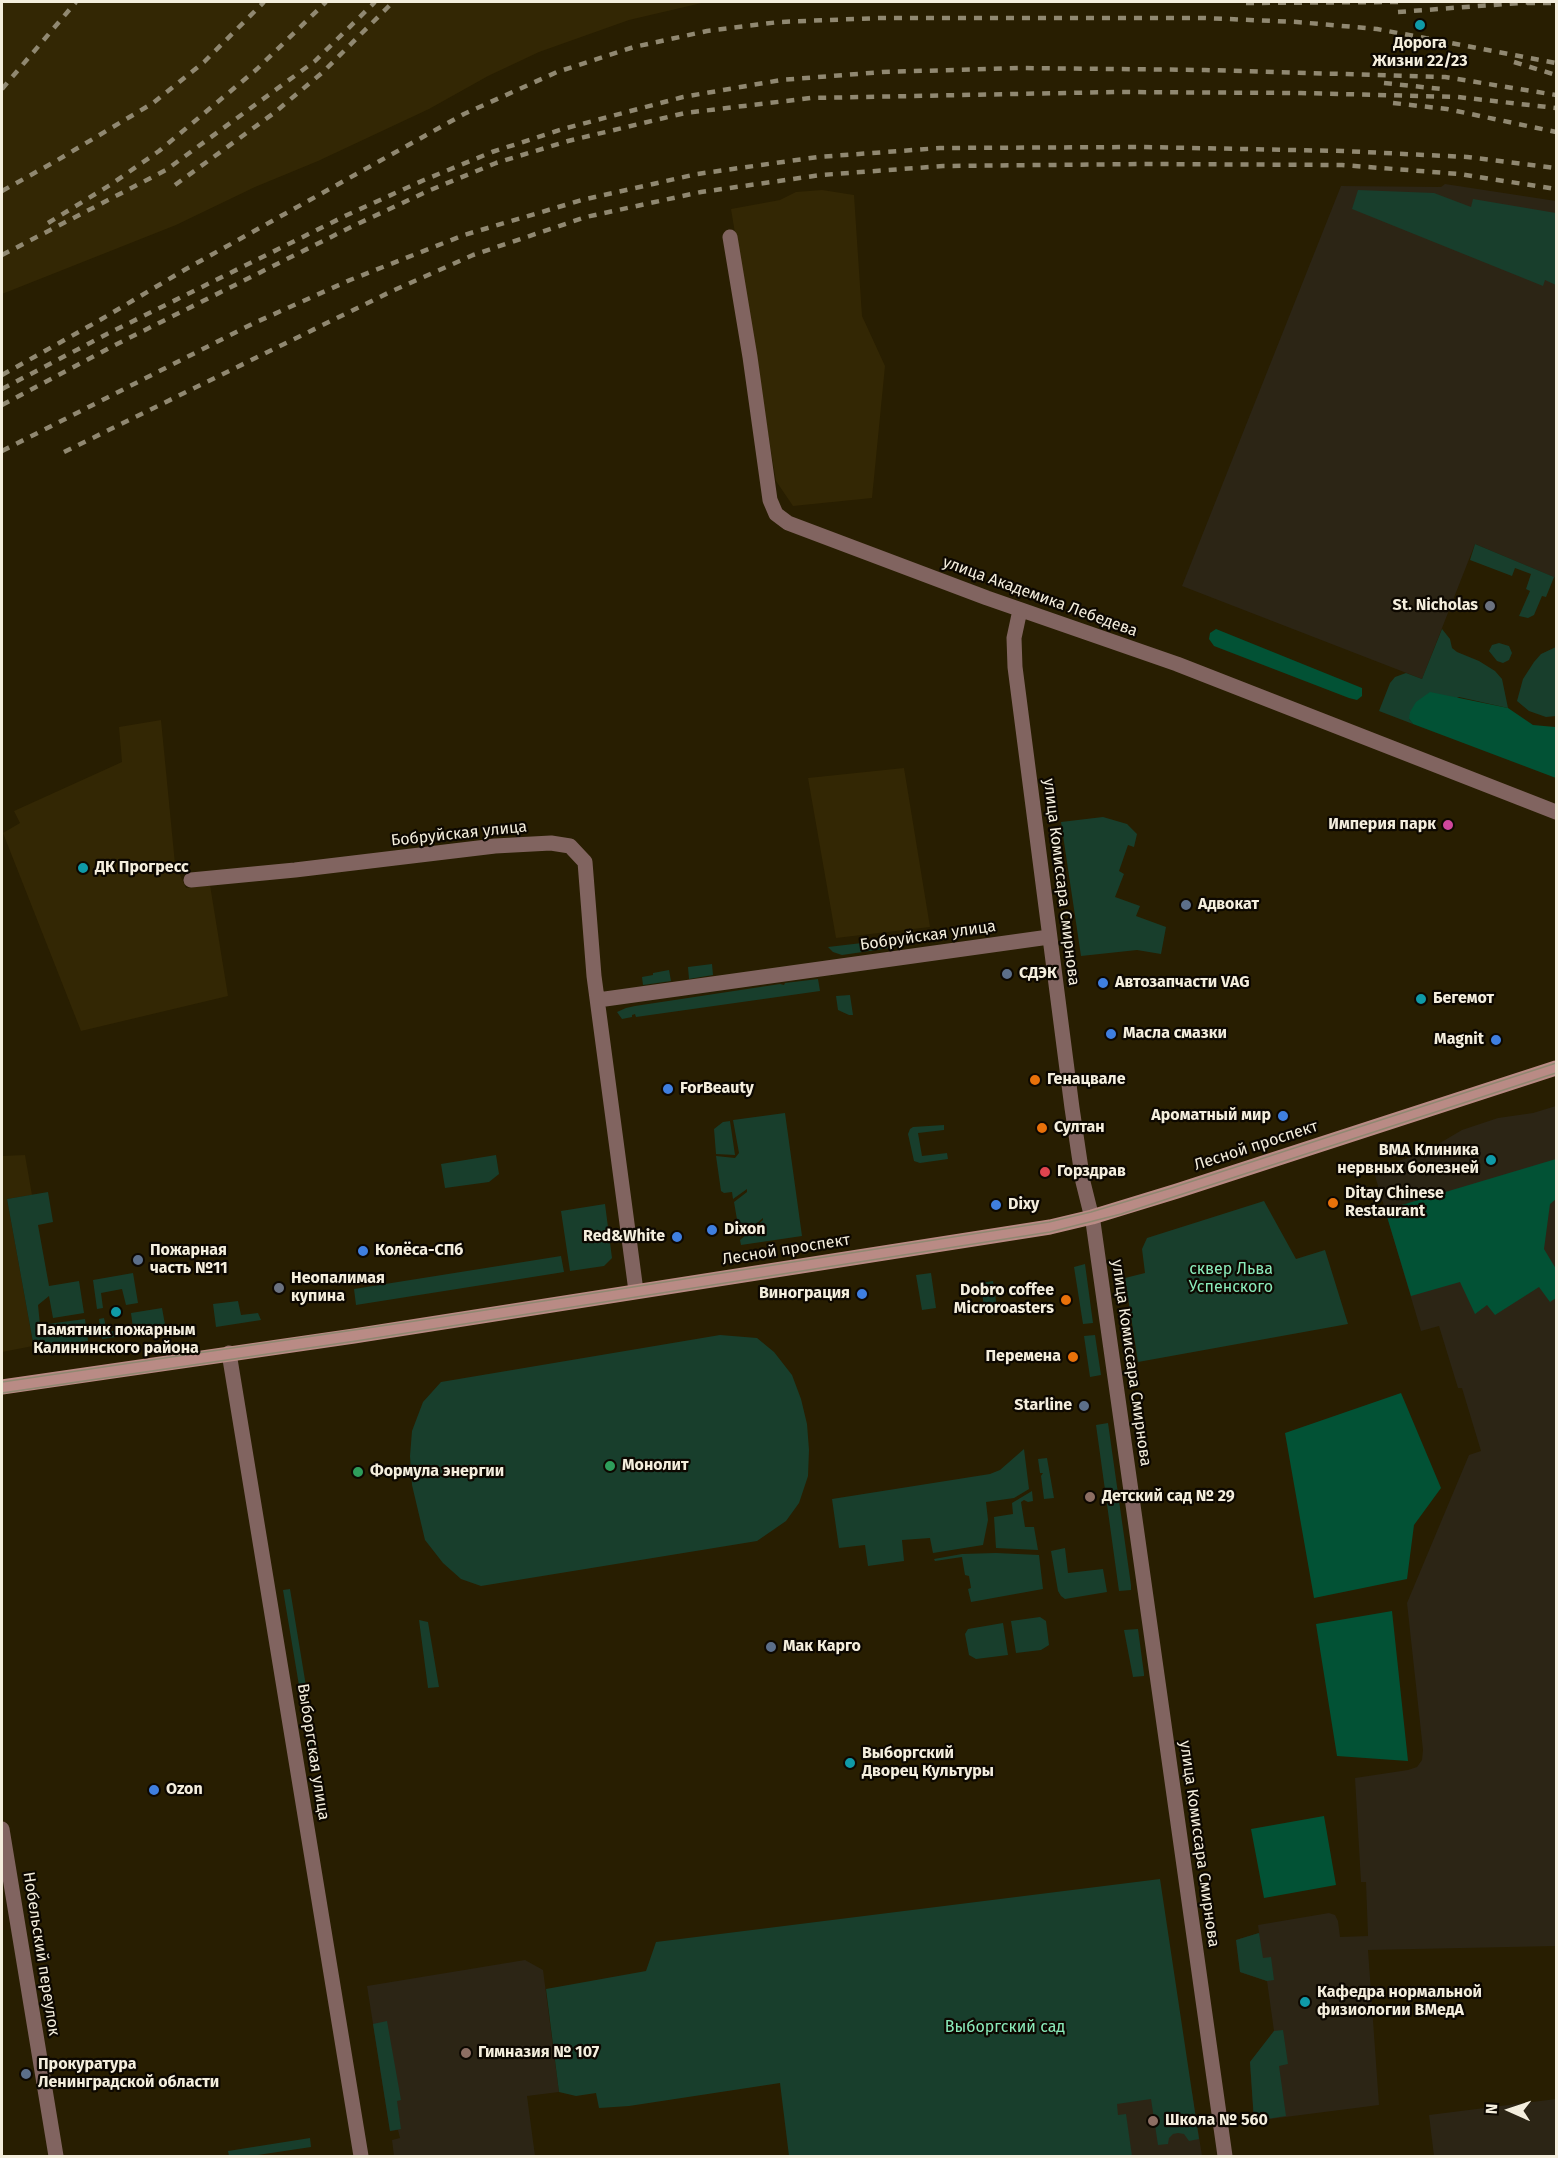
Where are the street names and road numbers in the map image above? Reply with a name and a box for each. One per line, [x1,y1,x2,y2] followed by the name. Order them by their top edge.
[940,553,1140,641] street label: улица Академика Лебедева
[1039,777,1083,987] street label: улица Комиссара Смирнова
[390,817,528,851] street label: Бобруйская улица
[859,917,997,955] street label: Бобруйская улица
[1192,1117,1320,1175] street label: Лесной проспект
[721,1230,851,1270] street label: Лесной проспект
[1107,1258,1155,1468] street label: улица Комиссара Смирнова
[293,1682,333,1822] street label: Выборгская улица
[1175,1739,1223,1949] street label: улица Комиссара Смирнова
[19,1871,63,2037] street label: Нобельский переулок

